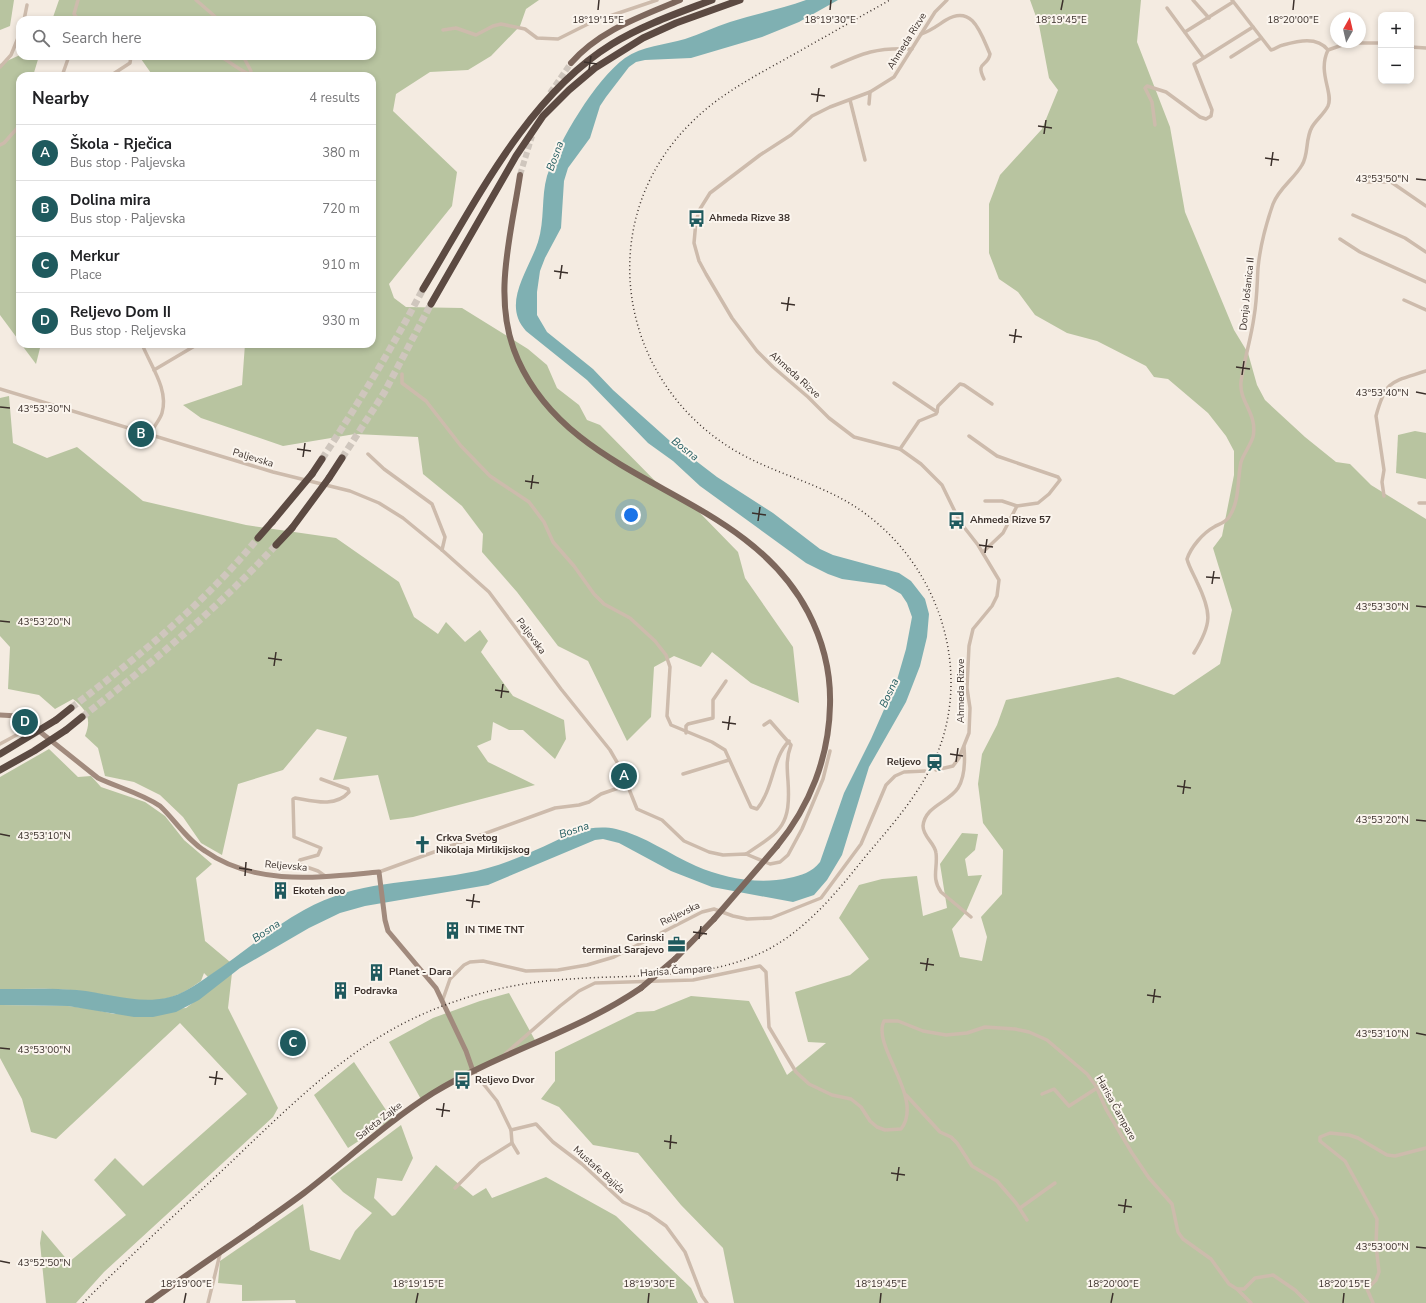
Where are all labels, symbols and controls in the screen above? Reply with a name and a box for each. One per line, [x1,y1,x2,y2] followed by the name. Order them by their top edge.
[884,10,930,72] street label: Ahmeda Rizve
[1330,12,1366,48] north arrow
[1378,12,1414,84] map controls
[1378,12,1414,48] button: +
[572,13,624,27] text: 18°19'15"E
[804,13,856,27] text: 18°19'30"E
[1035,13,1087,27] text: 18°19'45"E
[1267,13,1319,27] text: 18°20'00"E
[16,16,376,60] search box
[30,27,52,49] icon: search
[62,28,142,48] text: Search here
[1378,48,1414,84] button: −
[32,87,89,110] text: Nearby
[309,89,360,107] text: 4 results
[70,134,172,154] text: Škola - Rječica
[543,139,567,173] water label: Bosna
[40,144,50,162] text: A
[322,144,360,162] text: 380 m
[70,154,186,172] text: Bus stop · Paljevska
[1355,172,1409,186] text: 43°53'50"N
[70,190,151,210] text: Dolina mira
[41,200,49,218] text: B
[322,200,360,218] text: 720 m
[686,208,706,228] bus stop icon: Ahmeda Rizve 38
[70,210,186,228] text: Bus stop · Paljevska
[709,211,790,225] place label: Ahmeda Rizve 38
[70,246,120,266] text: Merkur
[41,256,49,274] text: C
[322,256,360,274] text: 910 m
[1236,257,1258,331] street label: Donja Jošanica II
[70,266,102,284] text: Place
[70,302,171,322] text: Reljevo Dom II
[40,312,50,330] text: D
[322,312,360,330] text: 930 m
[70,322,186,340] text: Bus stop · Reljevska
[766,348,824,402] street label: Ahmeda Rizve
[1355,386,1409,400] text: 43°53'40"N
[17,402,71,416] text: 43°53'30"N
[128,419,154,449] pin: B
[668,434,702,465] water label: Bosna
[231,445,275,471] street label: Paljevska
[621,505,641,525] your location
[947,510,967,530] bus stop icon: Ahmeda Rizve 57
[970,513,1051,527] place label: Ahmeda Rizve 57
[1355,600,1409,614] text: 43°53'30"N
[17,615,71,629] text: 43°53'20"N
[513,615,549,657] street label: Paljevska
[954,659,968,723] street label: Ahmeda Rizve
[876,676,902,710] water label: Bosna
[12,707,38,737] pin: D
[924,752,944,772] station icon: Reljevo
[887,755,921,769] place label: Reljevo
[611,761,637,791] pin: A
[1355,813,1409,827] text: 43°53'20"N
[557,818,591,842] water label: Bosna
[17,829,71,843] text: 43°53'10"N
[436,831,530,857] place label: Crkva Svetog Nikolaja Mirlikijskog
[413,834,433,854] church icon: Crkva Svetog Nikolaja Mirlikijskog
[264,857,308,875] street label: Reljevska
[270,881,290,901] building icon: Ekoteh doo
[293,884,345,898] place label: Ekoteh doo
[658,898,702,930] street label: Reljevska
[249,916,283,946] water label: Bosna
[442,920,462,940] building icon: IN TIME TNT
[465,923,525,937] place label: IN TIME TNT
[582,931,664,957] place label: Carinski terminal Sarajevo
[667,934,687,954] office icon: Carinski terminal Sarajevo
[366,962,386,982] building icon: Planet - Dara
[640,962,712,980] street label: Harisa Čampare
[389,965,451,979] place label: Planet - Dara
[331,981,351,1001] building icon: Podravka
[354,984,397,998] place label: Podravka
[1355,1027,1409,1041] text: 43°53'10"N
[280,1028,306,1058] pin: C
[17,1043,71,1057] text: 43°53'00"N
[452,1070,472,1090] bus stop icon: Reljevo Dvor
[475,1073,534,1087] place label: Reljevo Dvor
[1092,1073,1140,1143] street label: Harisa Čampare
[353,1099,405,1143] street label: Safeta Zajke
[570,1143,628,1197] street label: Mustafe Bajića
[1355,1240,1409,1254] text: 43°53'00"N
[17,1256,71,1270] text: 43°52'50"N
[160,1277,212,1291] text: 18°19'00"E
[392,1277,444,1291] text: 18°19'15"E
[623,1277,675,1291] text: 18°19'30"E
[855,1277,907,1291] text: 18°19'45"E
[1087,1277,1139,1291] text: 18°20'00"E
[1318,1277,1370,1291] text: 18°20'15"E

